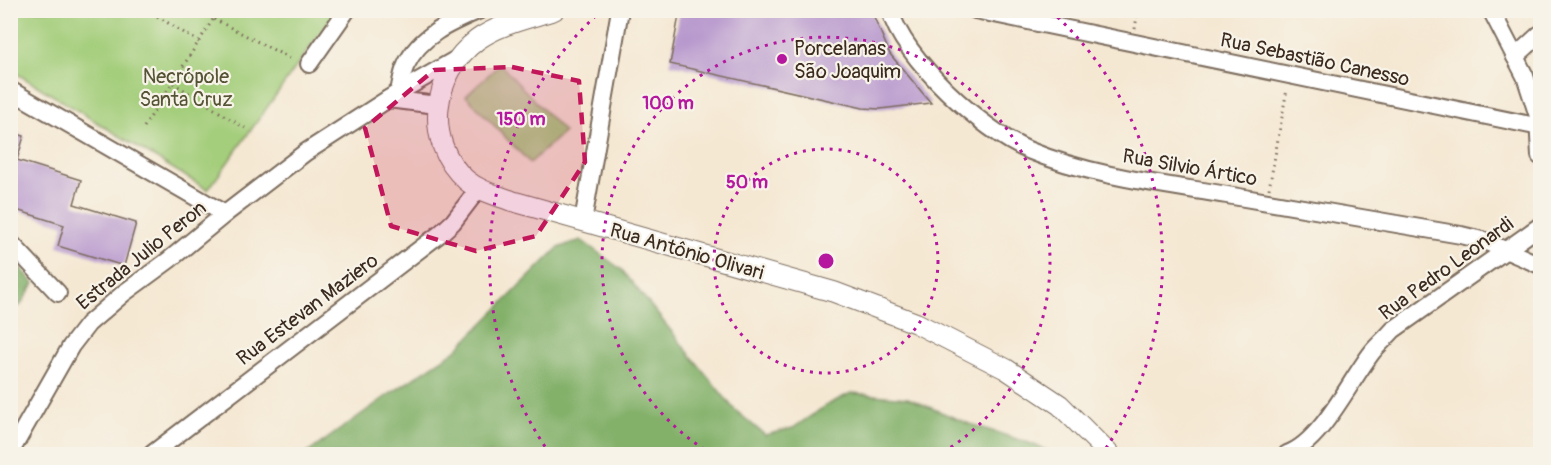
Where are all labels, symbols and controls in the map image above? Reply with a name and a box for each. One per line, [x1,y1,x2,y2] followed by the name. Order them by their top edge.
[1218,27,1412,92] street label: Rua Sebastião Canesso
[794,36,901,84] place label: Porcelanas São Joaquim
[775,52,789,66] marker: Porcelanas São Joaquim
[139,64,233,112] park label: Necrópole Santa Cruz
[642,92,694,115] text: 100 m
[497,108,546,131] text: 150 m
[1121,143,1259,192] street label: Rua Silvio Ártico
[726,171,768,194] text: 50 m
[71,195,211,315] street label: Estrada Julio Peron
[1374,211,1518,326] street label: Rua Pedro Leonardi
[607,218,767,285] street label: Rua Antônio Olivari
[232,248,383,371] street label: Rua Estevan Maziero
[816,251,836,271] centre of rings

